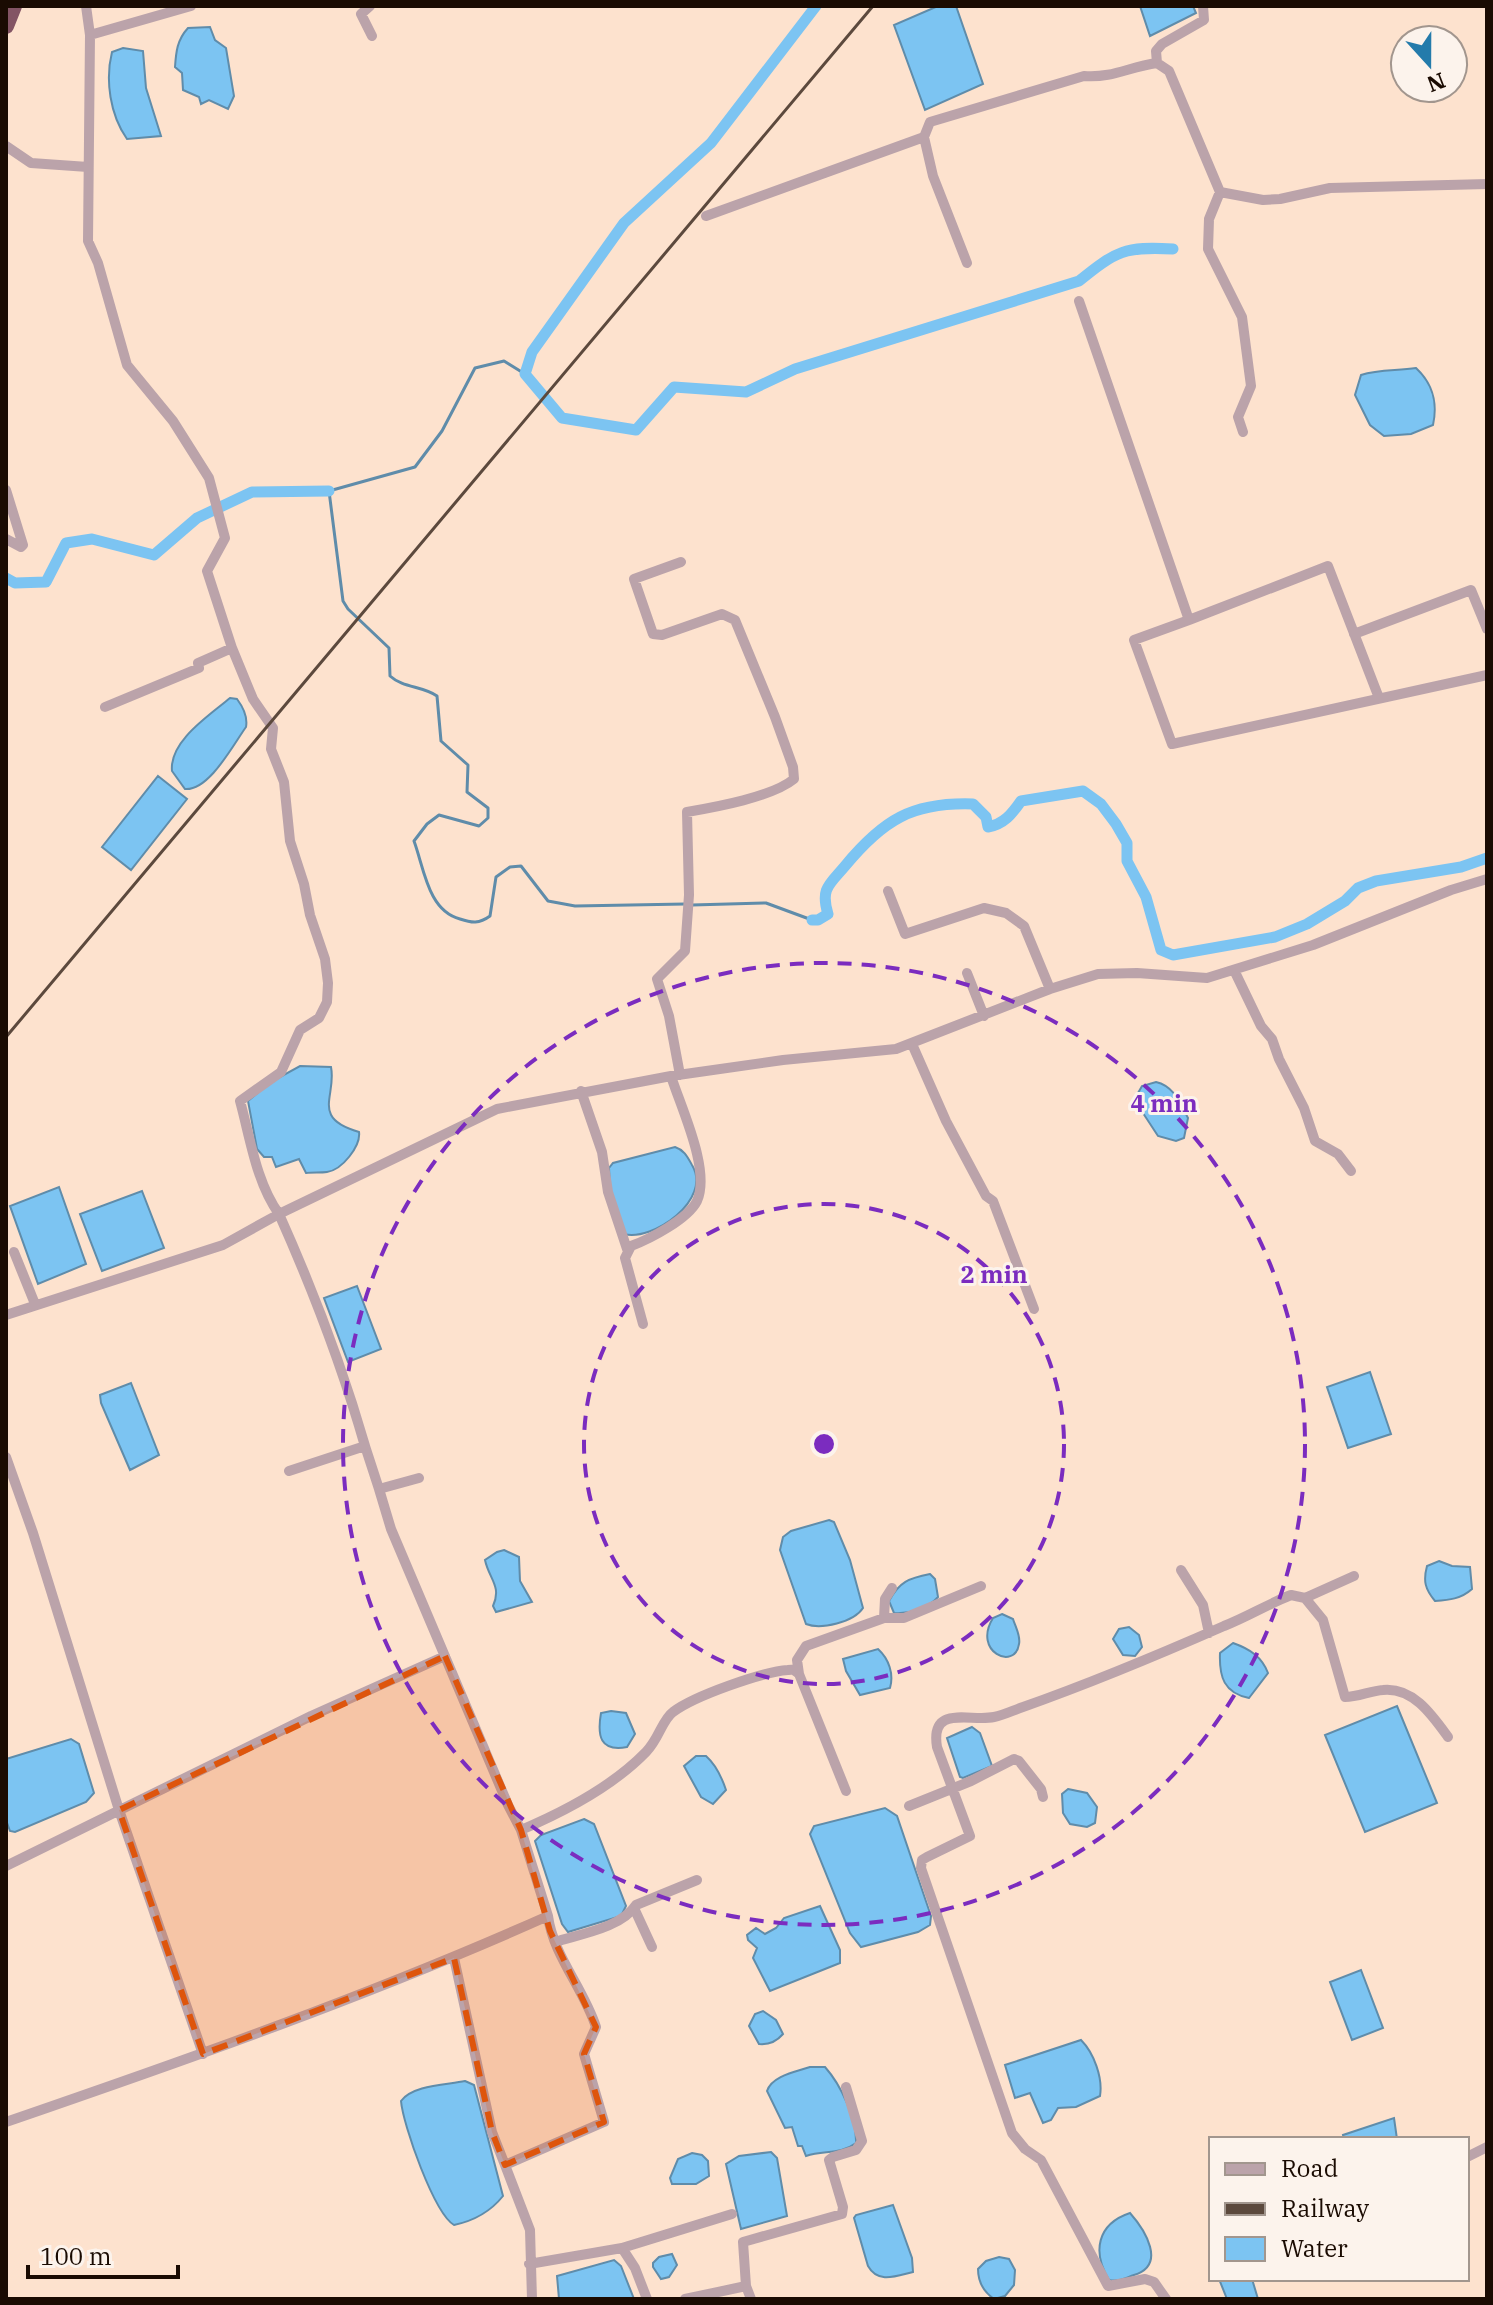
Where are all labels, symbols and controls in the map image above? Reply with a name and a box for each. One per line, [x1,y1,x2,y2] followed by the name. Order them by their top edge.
[1389,24,1469,104] north arrow
[1423,66,1450,100] text: N
[1130,1087,1198,1119] text: 4 min
[960,1258,1028,1290] text: 2 min
[810,1430,838,1458] centre of rings
[1209,2137,1469,2281] legend
[1281,2152,1338,2184] text: Road
[1281,2192,1369,2224] text: Railway
[28,2229,178,2279] scale bar
[1281,2232,1348,2264] text: Water
[40,2240,112,2272] text: 100 m

